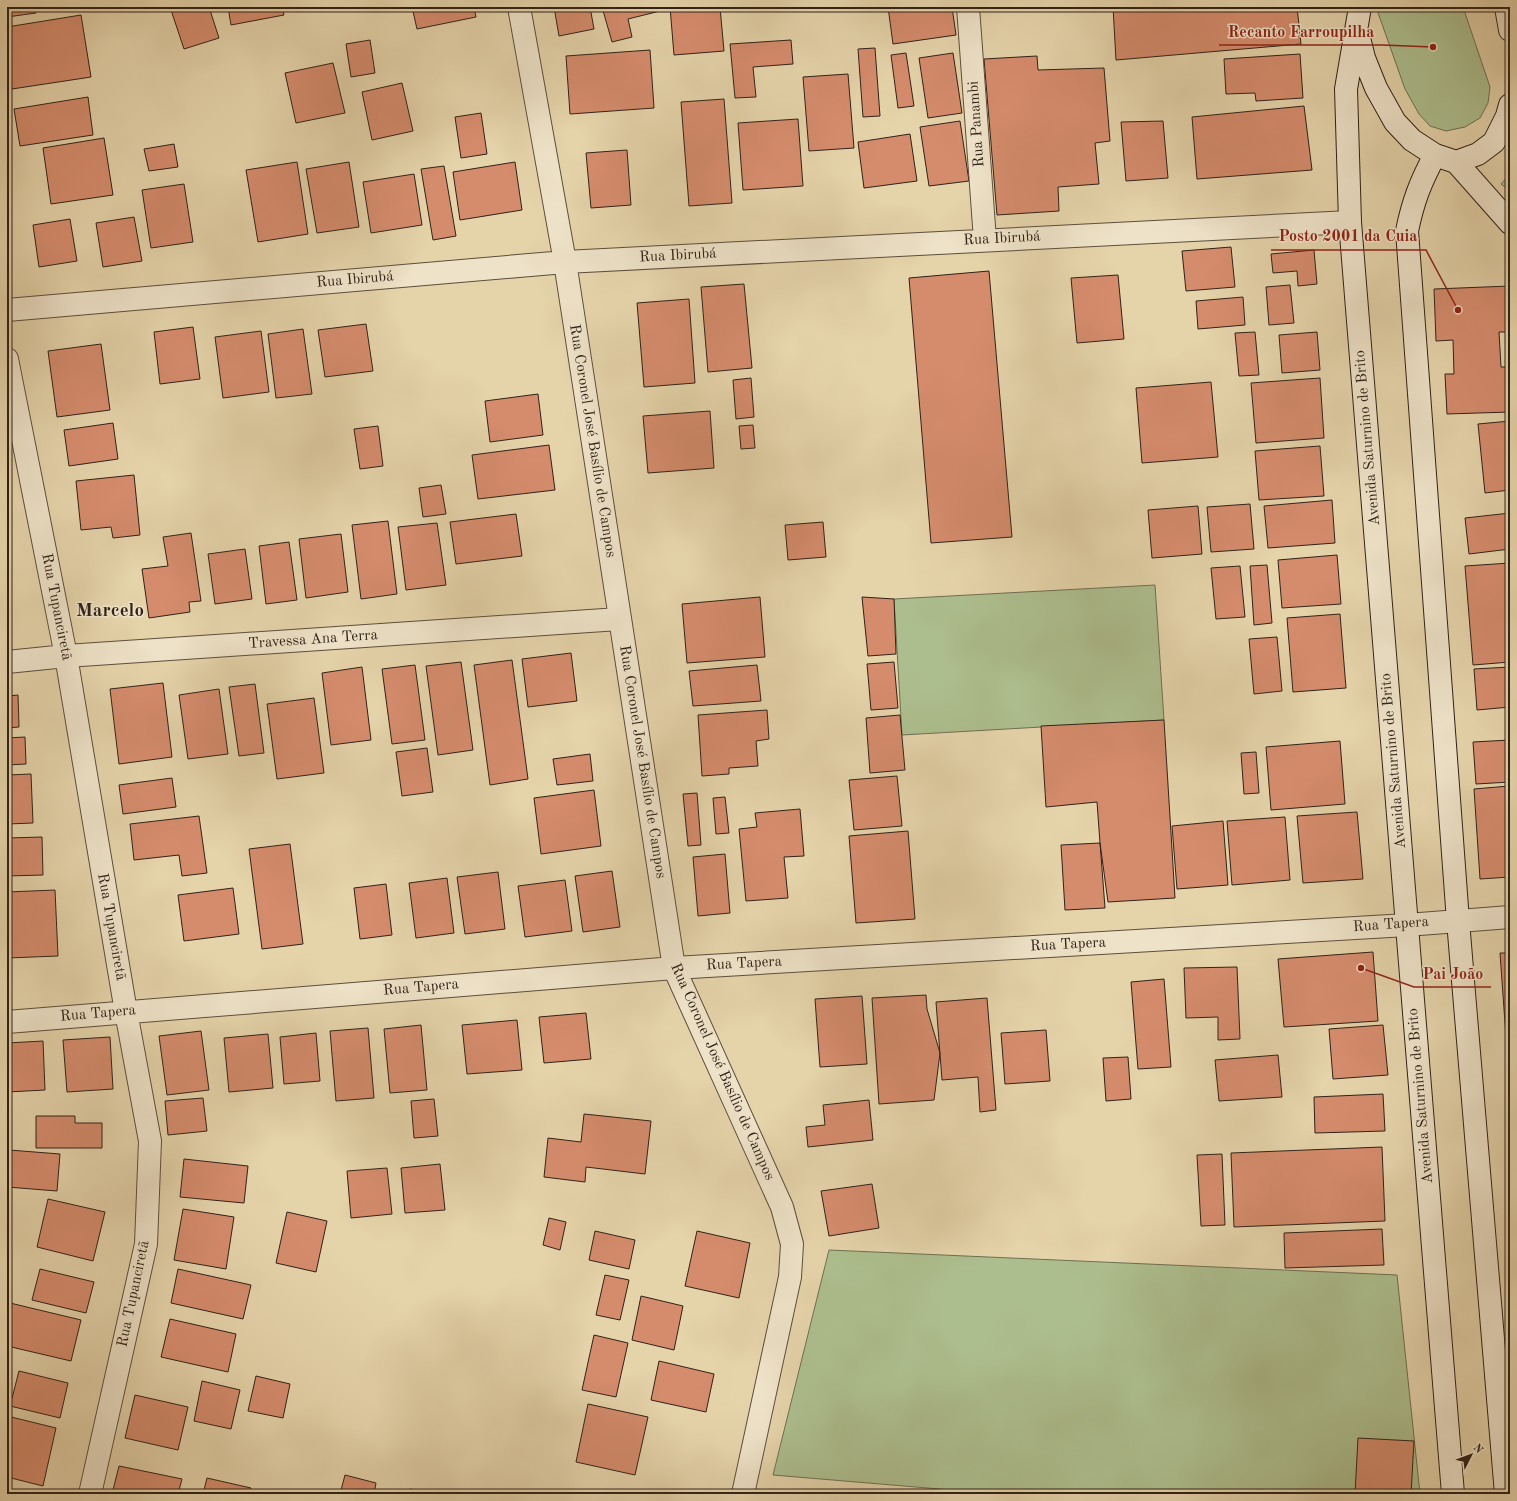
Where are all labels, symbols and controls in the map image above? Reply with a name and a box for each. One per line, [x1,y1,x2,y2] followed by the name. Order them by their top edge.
[1219,17,1382,45] callout: Recanto Farroupilha
[1228,25,1374,41] text: Recanto Farroupilha
[967,80,987,168] street label: Rua Panambi
[1271,222,1426,250] callout: Posto 2001 da Cuia
[963,229,1042,249] street label: Rua Ibirubá
[1279,229,1417,245] text: Posto 2001 da Cuia
[639,246,718,266] street label: Rua Ibirubá
[316,269,395,291] street label: Rua Ibirubá
[566,323,618,559] street label: Rua Coronel José Basílio de Campos
[1353,349,1383,527] street label: Avenida Saturnino de Brito
[38,552,74,662] street label: Rua Tupanciretã
[76,602,144,621] district label: Marcelo
[248,628,379,652] street label: Travessa Ana Terra
[616,644,668,880] street label: Rua Coronel José Basílio de Campos
[1379,672,1409,850] street label: Avenida Saturnino de Brito
[94,872,128,982] street label: Rua Tupanciretã
[1353,915,1430,935] street label: Rua Tapera
[1030,935,1107,954] street label: Rua Tapera
[706,954,783,973] street label: Rua Tapera
[1414,959,1491,987] callout: Pai João
[667,961,777,1183] street label: Rua Coronel José Basílio de Campos
[1423,967,1483,983] text: Pai João
[383,977,460,999] street label: Rua Tapera
[60,1003,137,1025] street label: Rua Tapera
[1406,1007,1436,1185] street label: Avenida Saturnino de Brito
[115,1239,153,1349] street label: Rua Tupanciretã
[1451,1435,1491,1475] north arrow
[1470,1443,1485,1457] text: N

